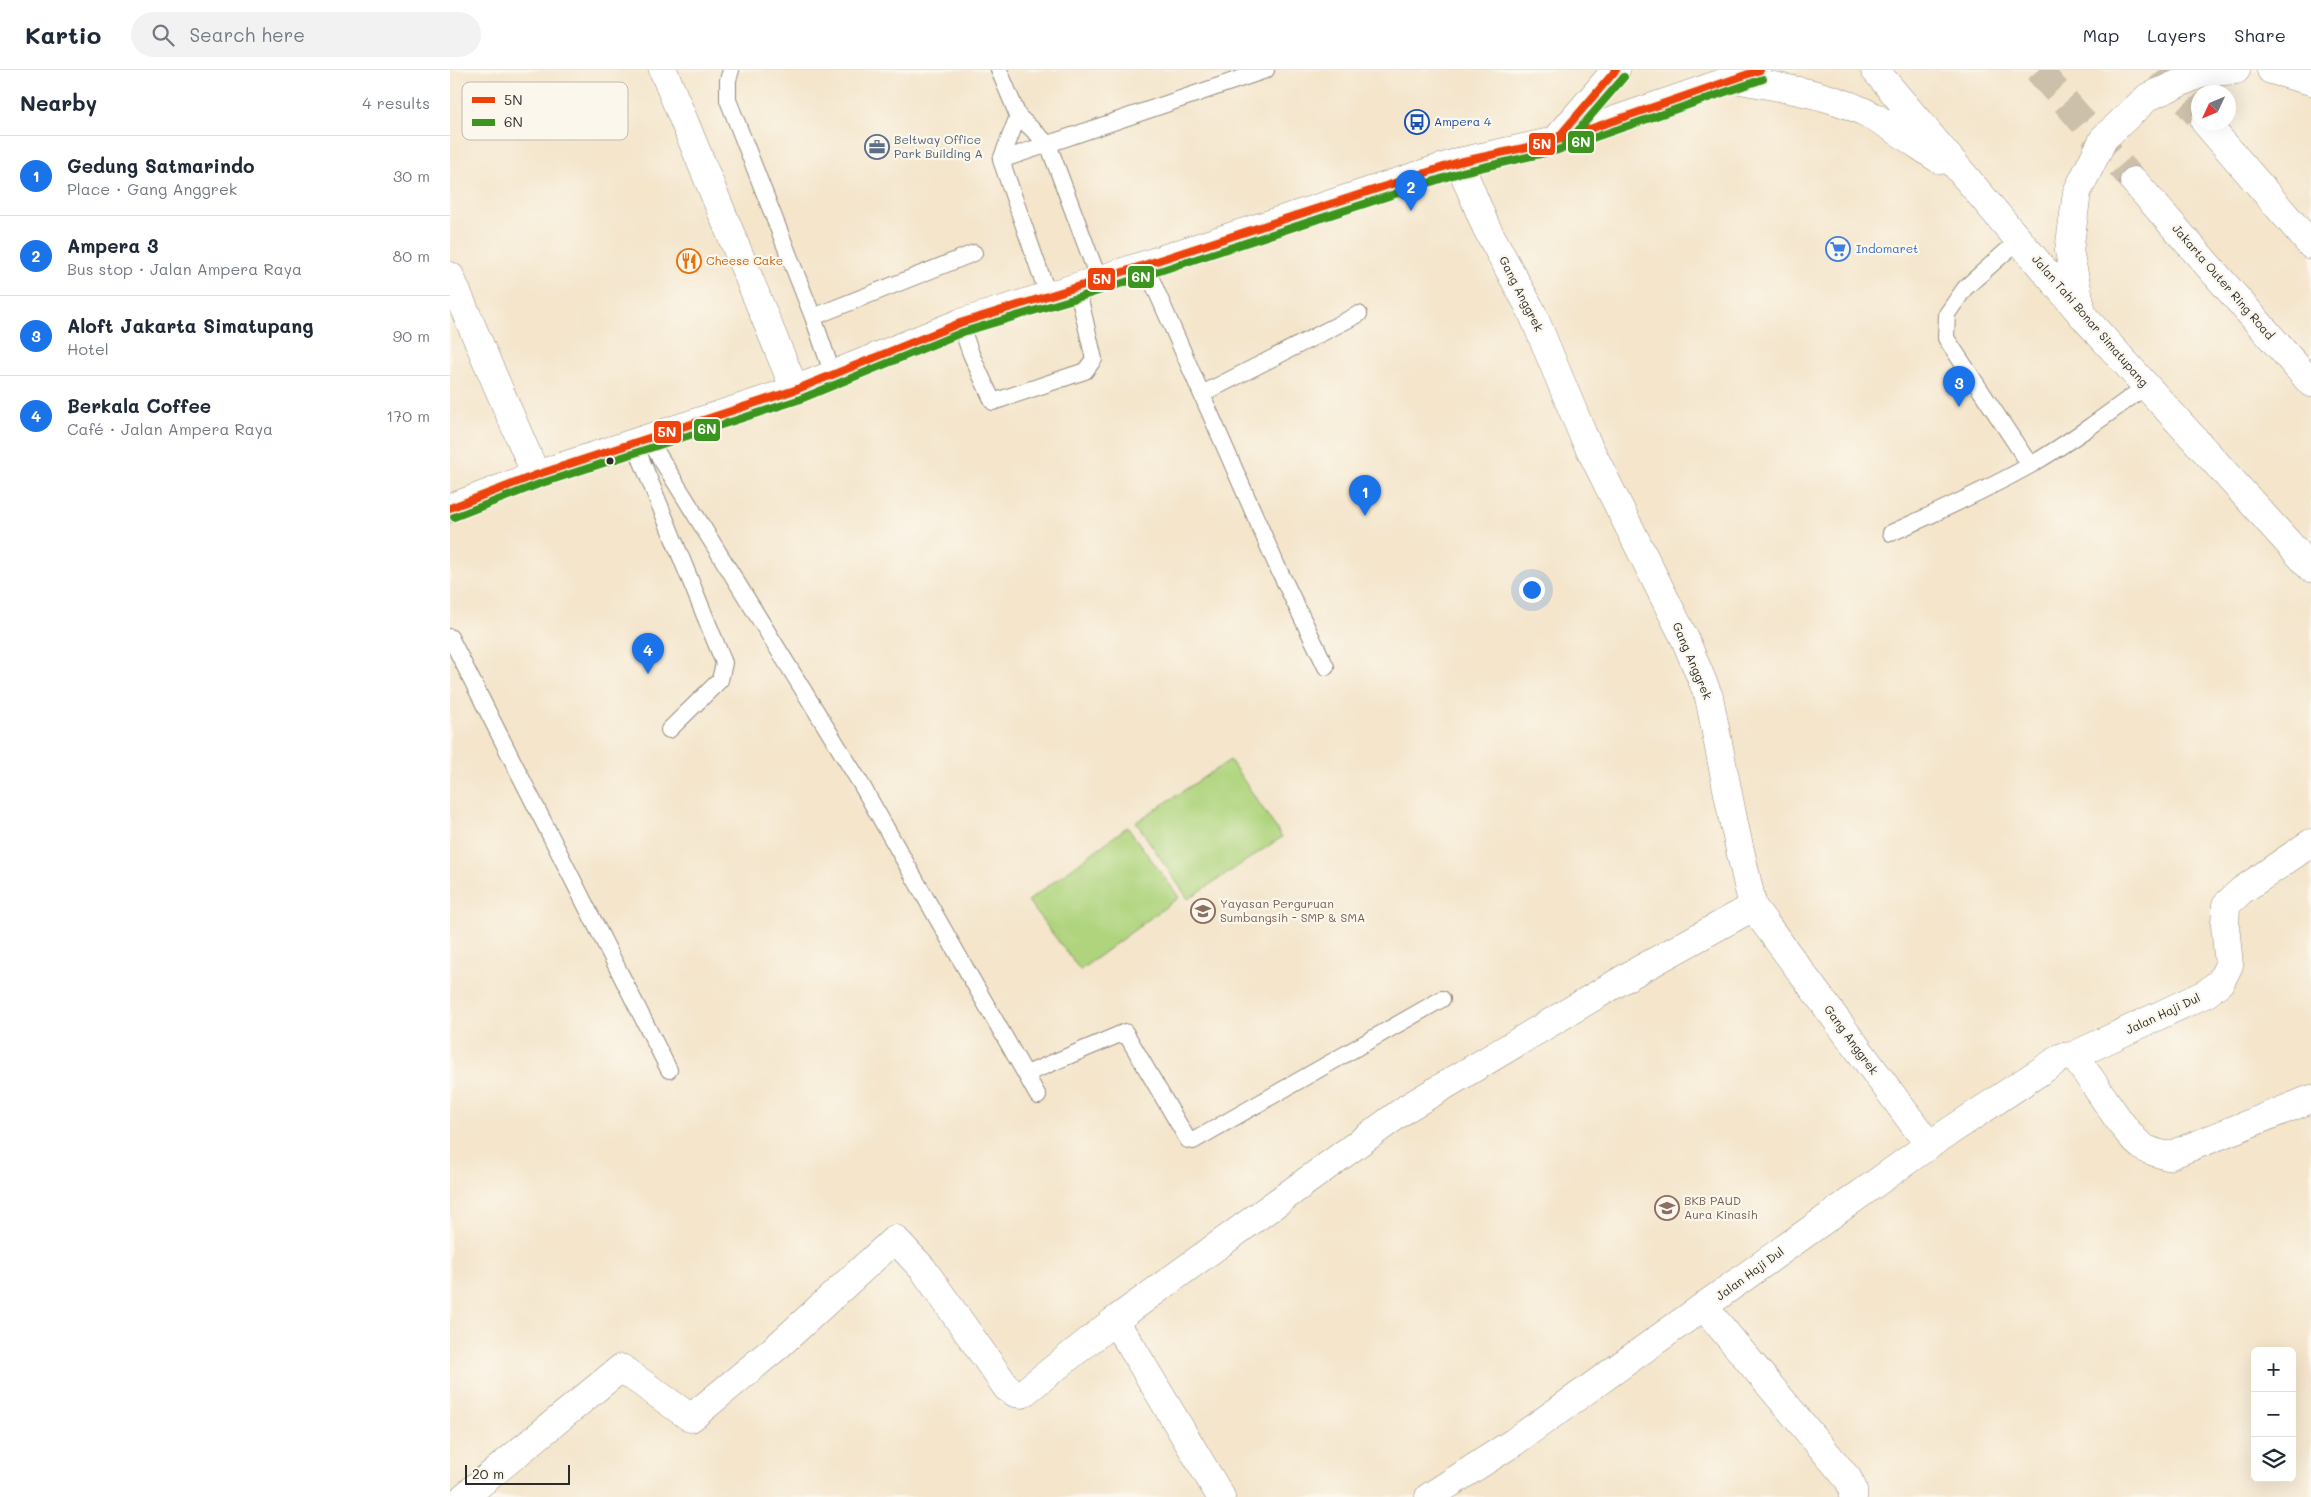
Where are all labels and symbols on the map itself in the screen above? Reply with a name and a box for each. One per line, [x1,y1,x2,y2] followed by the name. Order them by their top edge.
[462,82,628,140] legend
[2191,85,2236,130] north arrow
[504,90,523,109] text: 5N
[1404,109,1430,135] bus stop icon: Ampera 4
[504,112,523,131] text: 6N
[1434,113,1491,129] place label: Ampera 4
[1567,130,1595,154] line badge: 6N
[894,131,983,161] place label: Beltway Office Park Building A
[1528,132,1556,156] line badge: 5N
[1571,132,1591,151] text: 6N
[864,134,890,160] office icon: Beltway Office Park Building A
[1533,134,1551,153] text: 5N
[1395,170,1427,211] pin: 2
[2169,220,2279,343] street label: Jakarta Outer Ring Road
[1825,236,1851,262] supermarket icon: Indomaret
[1856,240,1918,256] place label: Indomaret
[676,248,702,274] restaurant icon: Cheese Cake
[2029,251,2153,390] street label: Jalan Tahi Bonar Simatupang
[706,252,783,268] place label: Cheese Cake
[1496,253,1548,334] street label: Gang Anggrek
[1127,265,1155,289] line badge: 6N
[1087,267,1116,291] line badge: 5N
[1131,267,1151,286] text: 6N
[1093,269,1111,288] text: 5N
[1943,366,1975,407] pin: 3
[693,418,721,442] line badge: 6N
[697,419,717,438] text: 6N
[653,420,682,444] line badge: 5N
[658,422,676,441] text: 5N
[605,456,615,466] unlabelled marker
[1349,475,1381,516] pin: 1
[1519,577,1545,603] your location
[1669,620,1716,702] street label: Gang Anggrek
[632,633,664,674] pin: 4
[1220,895,1365,925] place label: Yayasan Perguruan Sumbangsih - SMP & SMA
[1190,898,1216,924] school or university icon: Yayasan Perguruan Sumbangsih - SMP & SMA
[2123,989,2202,1037] street label: Jalan Haji Dul
[1821,1001,1883,1077] street label: Gang Anggrek
[1684,1192,1758,1222] place label: BKB PAUD Aura Kinasih
[1654,1195,1680,1221] school or university icon: BKB PAUD Aura Kinasih
[1712,1243,1787,1303] street label: Jalan Haji Dul
[465,1462,570,1485] scale bar

